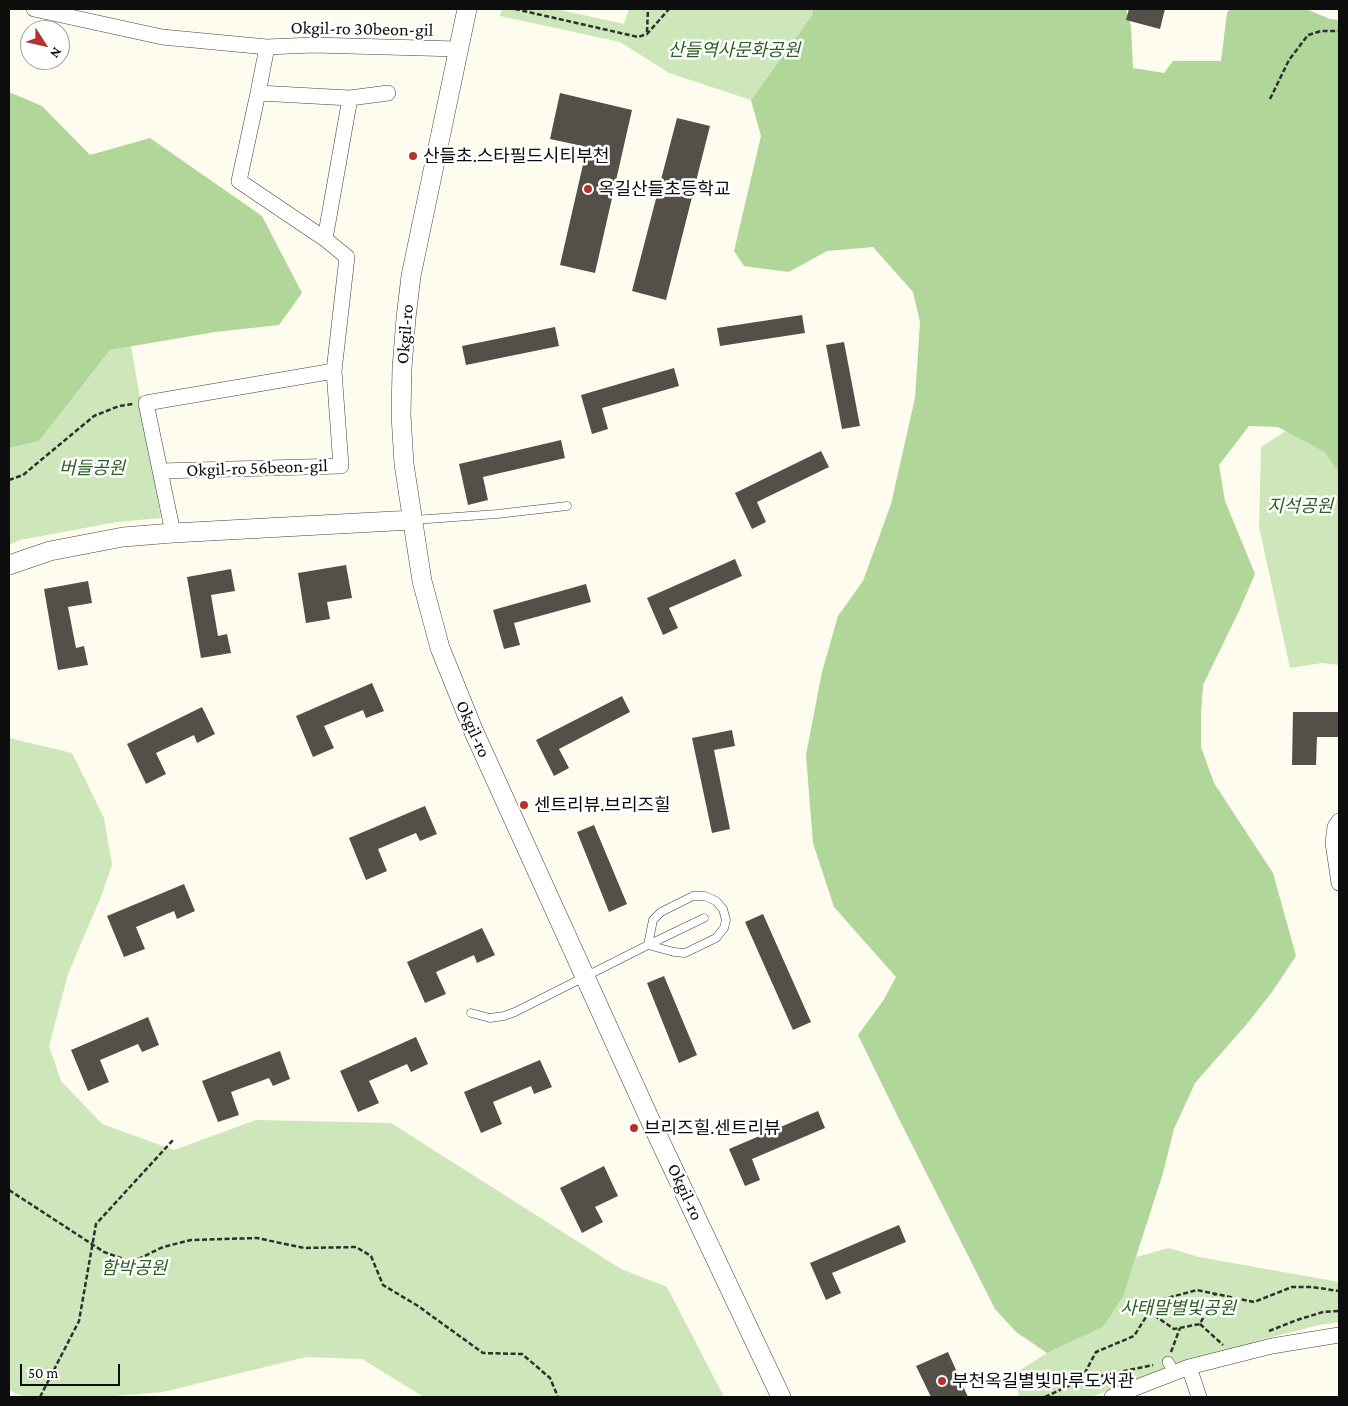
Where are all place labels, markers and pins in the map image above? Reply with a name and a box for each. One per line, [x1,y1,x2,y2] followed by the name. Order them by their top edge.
[423,145,609,167] place label: 산들초.스타필드시티부천
[407,150,419,162] marker: 산들초.스타필드시티부천
[598,178,730,200] place label: 옥길산들초등학교
[582,183,594,195] marker: 옥길산들초등학교
[534,794,671,816] place label: 센트리뷰.브리즈힐
[518,799,530,811] marker: 센트리뷰.브리즈힐
[644,1117,781,1139] place label: 브리즈힐.센트리뷰
[628,1122,640,1134] marker: 브리즈힐.센트리뷰
[952,1370,1134,1392] place label: 부천옥길별빛마루도서관
[936,1375,948,1387] marker: 부천옥길별빛마루도서관

